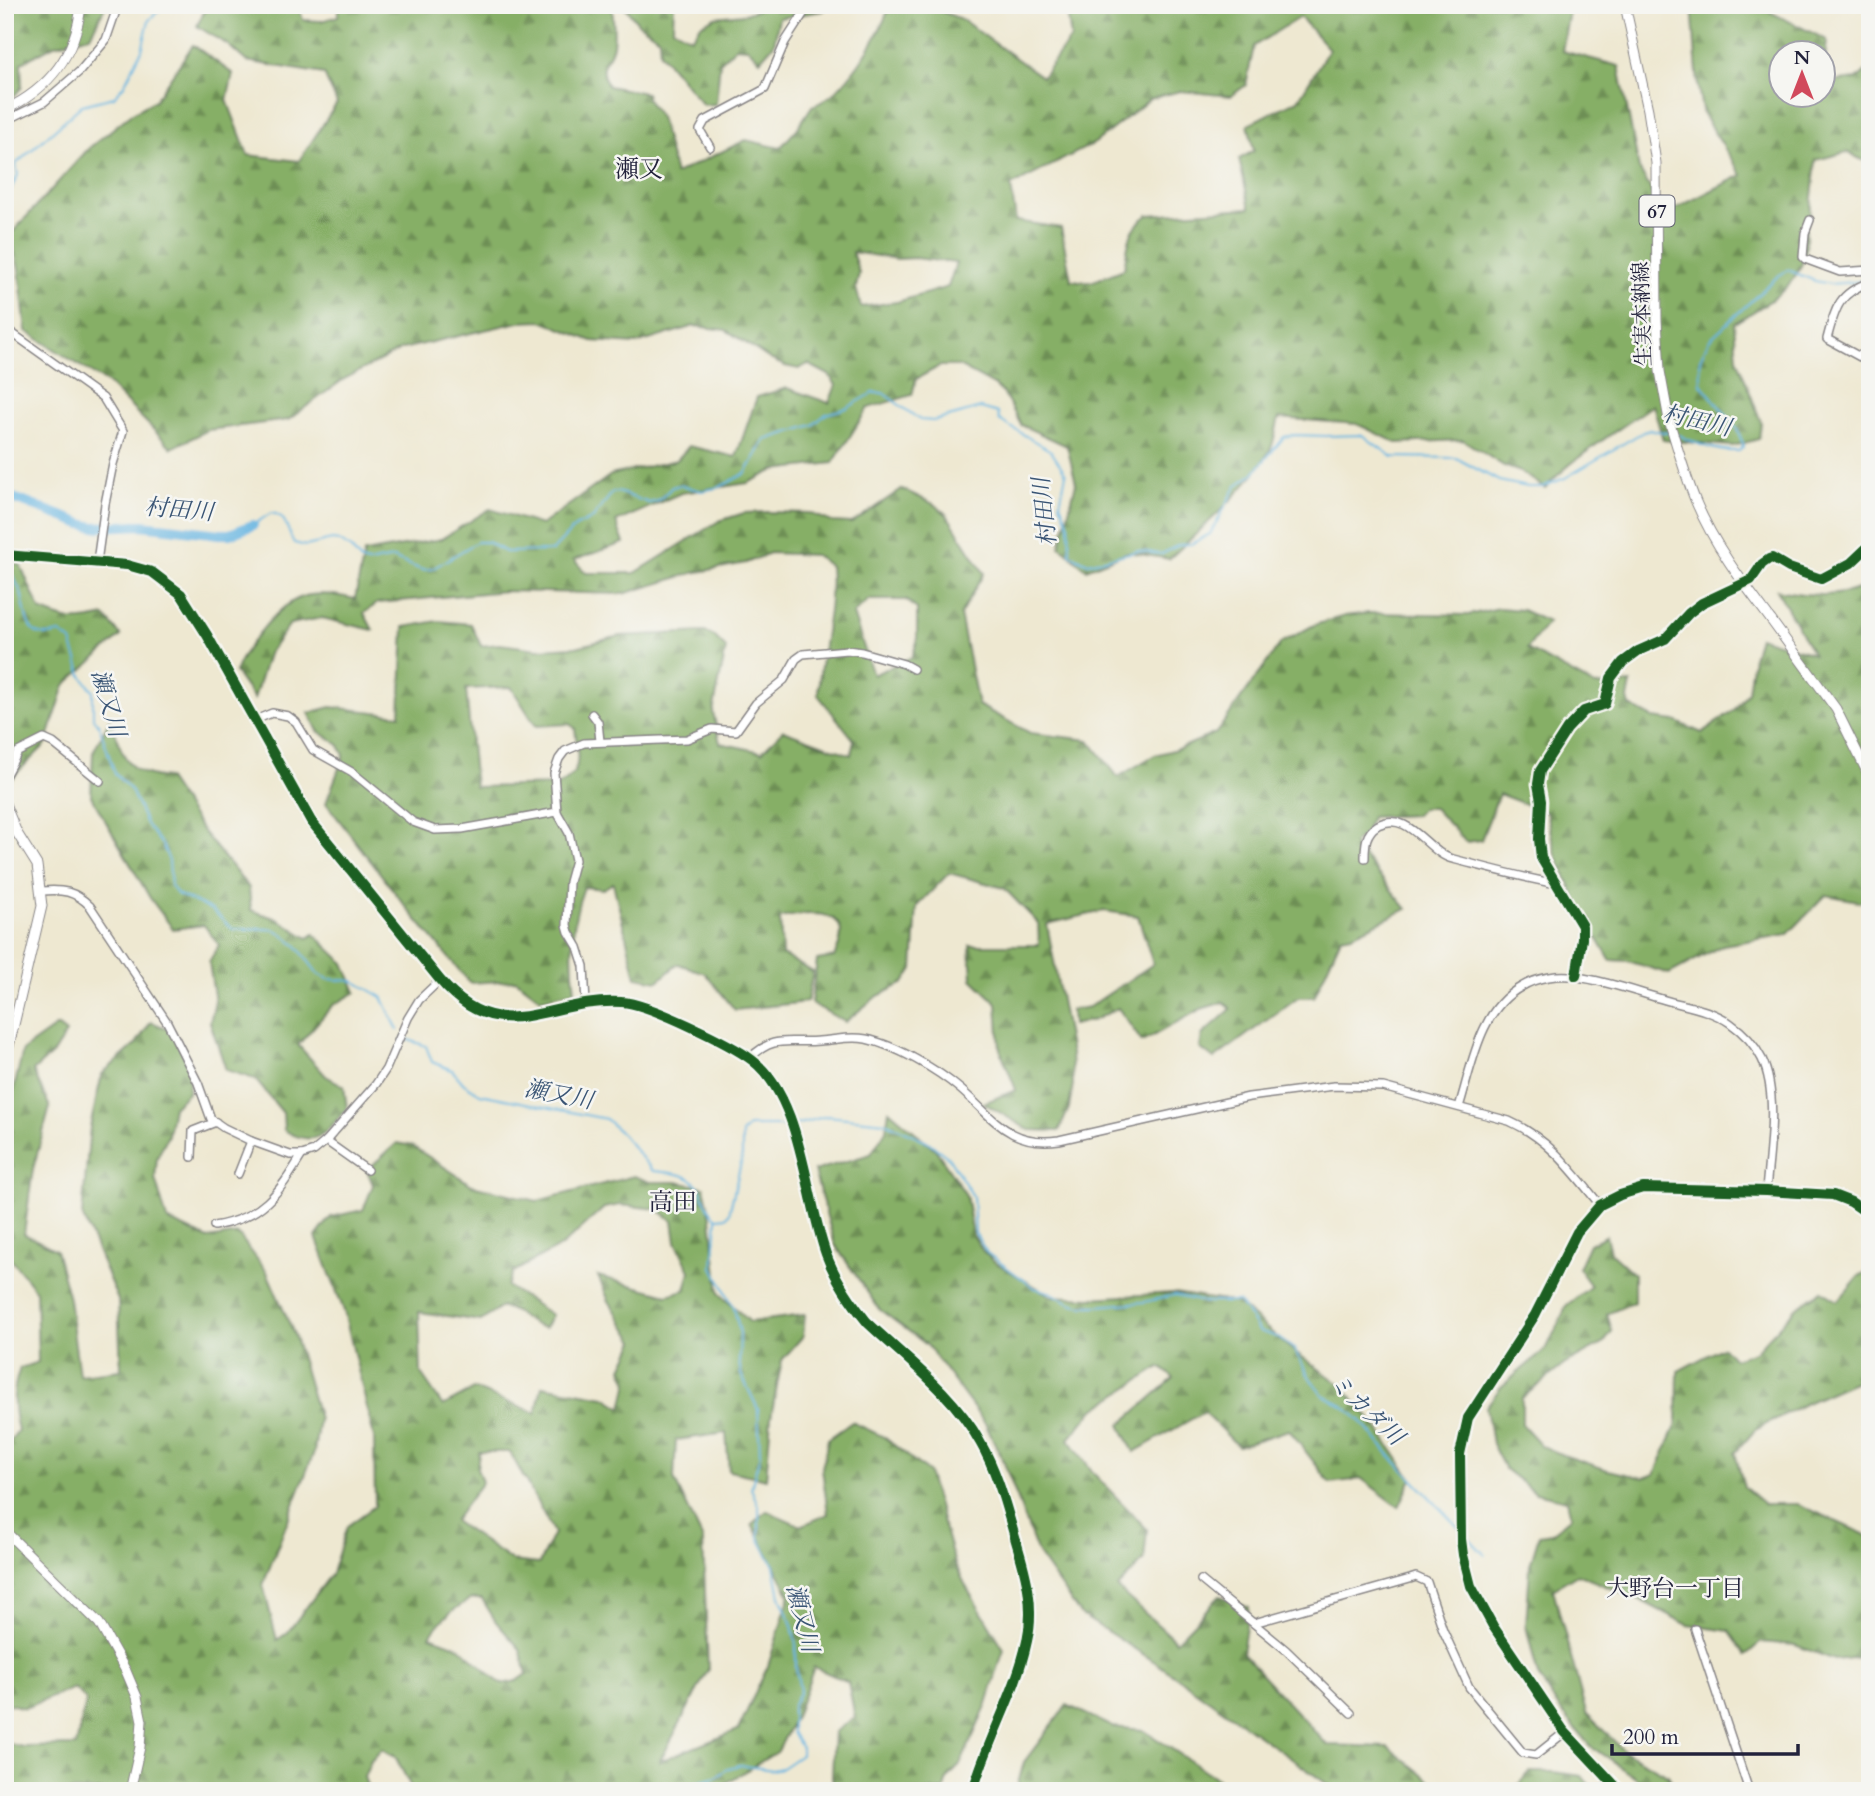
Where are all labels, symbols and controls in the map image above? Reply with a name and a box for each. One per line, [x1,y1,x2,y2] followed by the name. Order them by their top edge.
[1766,38,1836,108] north arrow
[1794,45,1811,71] text: N
[615,153,663,186] district label: 瀬又
[1640,196,1674,226] road number: 67
[1626,261,1659,367] street label: 生実本納線
[1660,398,1737,444] water label: 村田川
[1025,473,1064,548] water label: 村田川
[143,491,218,528] water label: 村田川
[84,666,134,743] water label: 瀬又川
[522,1073,599,1117] water label: 瀬又川
[649,1186,697,1219] district label: 高田
[1322,1367,1413,1454] water label: ミカダ川
[1606,1573,1744,1604] district label: 大野台一丁目
[779,1581,827,1658] water label: 瀬又川
[1612,1712,1798,1756] scale bar
[1623,1723,1679,1752] text: 200 m

